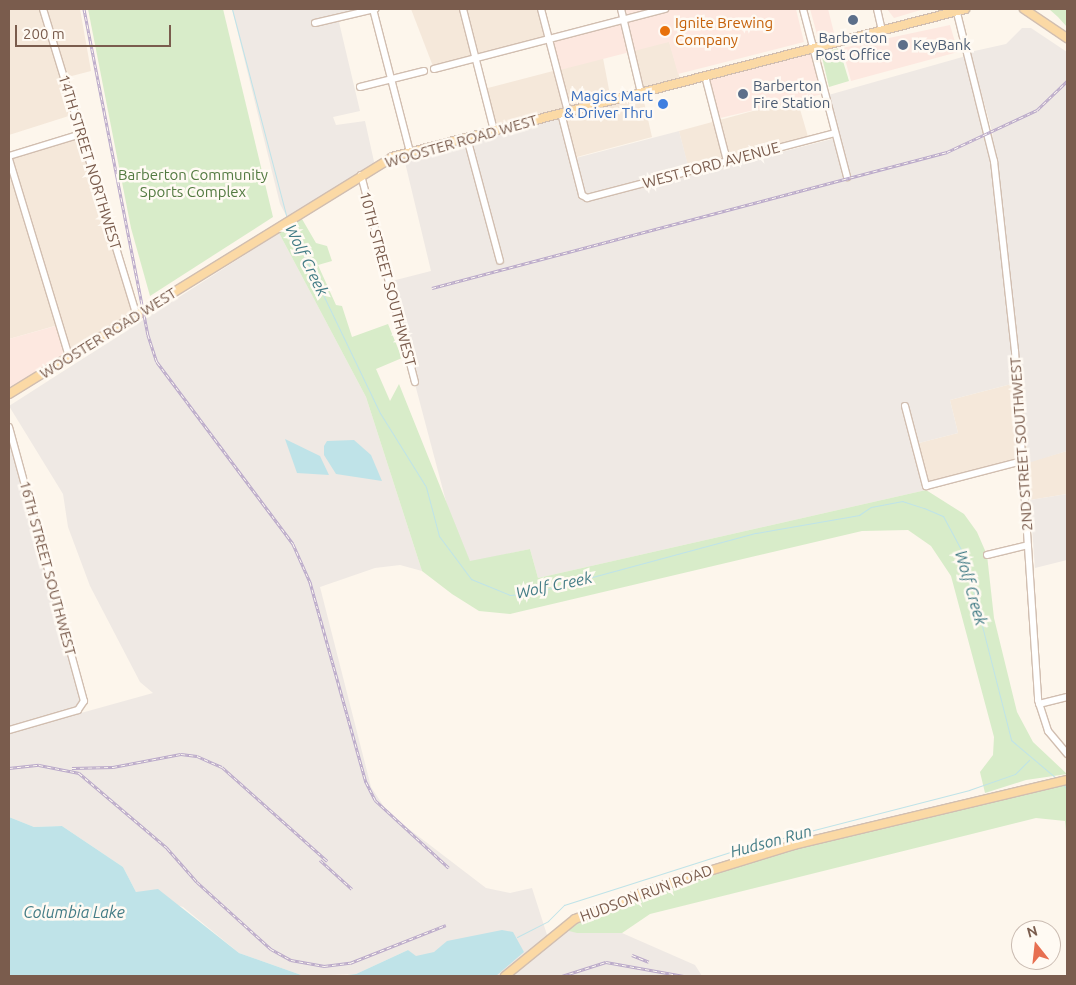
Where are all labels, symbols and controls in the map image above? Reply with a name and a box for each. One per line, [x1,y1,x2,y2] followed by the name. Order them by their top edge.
[675,13,773,48] place label: Ignite Brewing Company
[847,14,859,26] marker: Barberton Post Office
[18,15,174,47] scale bar
[23,25,65,42] text: 200 m
[659,25,671,37] marker: Ignite Brewing Company
[815,28,891,63] place label: Barberton Post Office
[913,36,971,54] place label: KeyBank
[897,39,909,51] marker: KeyBank
[55,72,125,252] street label: 14TH STREET NORTHWEST
[753,76,830,111] place label: Barberton Fire Station
[564,86,653,121] place label: Magics Mart & Driver Thru
[737,88,749,100] marker: Barberton Fire Station
[657,98,669,110] marker: Magics Mart & Driver Thru
[383,111,539,171] street label: WOOSTER ROAD WEST
[641,138,781,192] street label: WEST FORD AVENUE
[118,165,268,200] park label: Barberton Community Sports Complex
[356,190,420,368] street label: 10TH STREET SOUTHWEST
[281,221,333,299] water label: Wolf Creek
[36,284,180,382] street label: WOOSTER ROAD WEST
[1006,356,1036,532] street label: 2ND STREET SOUTHWEST
[16,479,80,657] street label: 16TH STREET SOUTHWEST
[951,548,991,628] water label: Wolf Creek
[514,568,594,602] water label: Wolf Creek
[728,821,814,861] water label: Hudson Run
[577,861,715,925] street label: HUDSON RUN ROAD
[23,902,125,922] water label: Columbia Lake
[1011,920,1061,970] north arrow
[1025,922,1039,941] text: N

